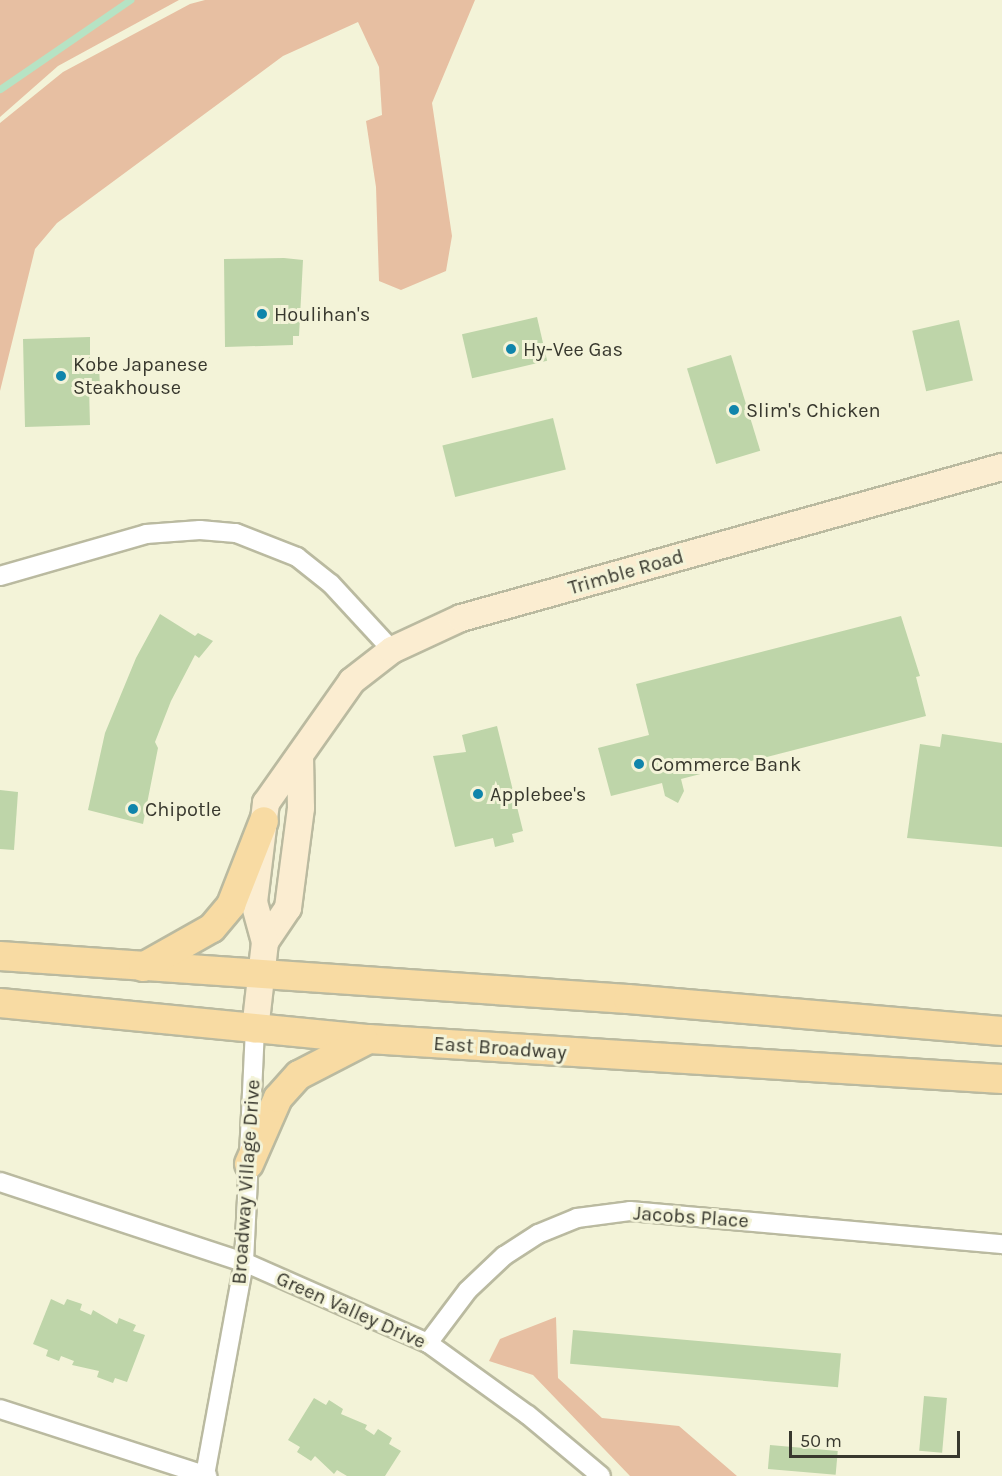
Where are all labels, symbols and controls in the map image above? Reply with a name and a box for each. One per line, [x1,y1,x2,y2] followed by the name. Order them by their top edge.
[274,302,370,326] place label: Houlihan's
[255,307,269,321] marker: Houlihan's
[523,337,623,361] place label: Hy-Vee Gas
[504,342,518,356] marker: Hy-Vee Gas
[73,352,208,399] place label: Kobe Japanese Steakhouse
[54,369,68,383] marker: Kobe Japanese Steakhouse
[746,398,881,422] place label: Slim's Chicken
[727,403,741,417] marker: Slim's Chicken
[566,544,686,600] street label: Trimble Road
[651,752,801,776] place label: Commerce Bank
[632,757,646,771] marker: Commerce Bank
[490,782,586,806] place label: Applebee's
[471,787,485,801] marker: Applebee's
[145,797,221,821] place label: Chipotle
[126,802,140,816] marker: Chipotle
[433,1031,567,1065] street label: East Broadway
[227,1079,265,1285] street label: Broadway Village Drive
[632,1201,750,1233] street label: Jacobs Place
[272,1266,430,1354] street label: Green Valley Drive
[792,1419,963,1457] scale bar
[800,1430,842,1452] text: 50 m

